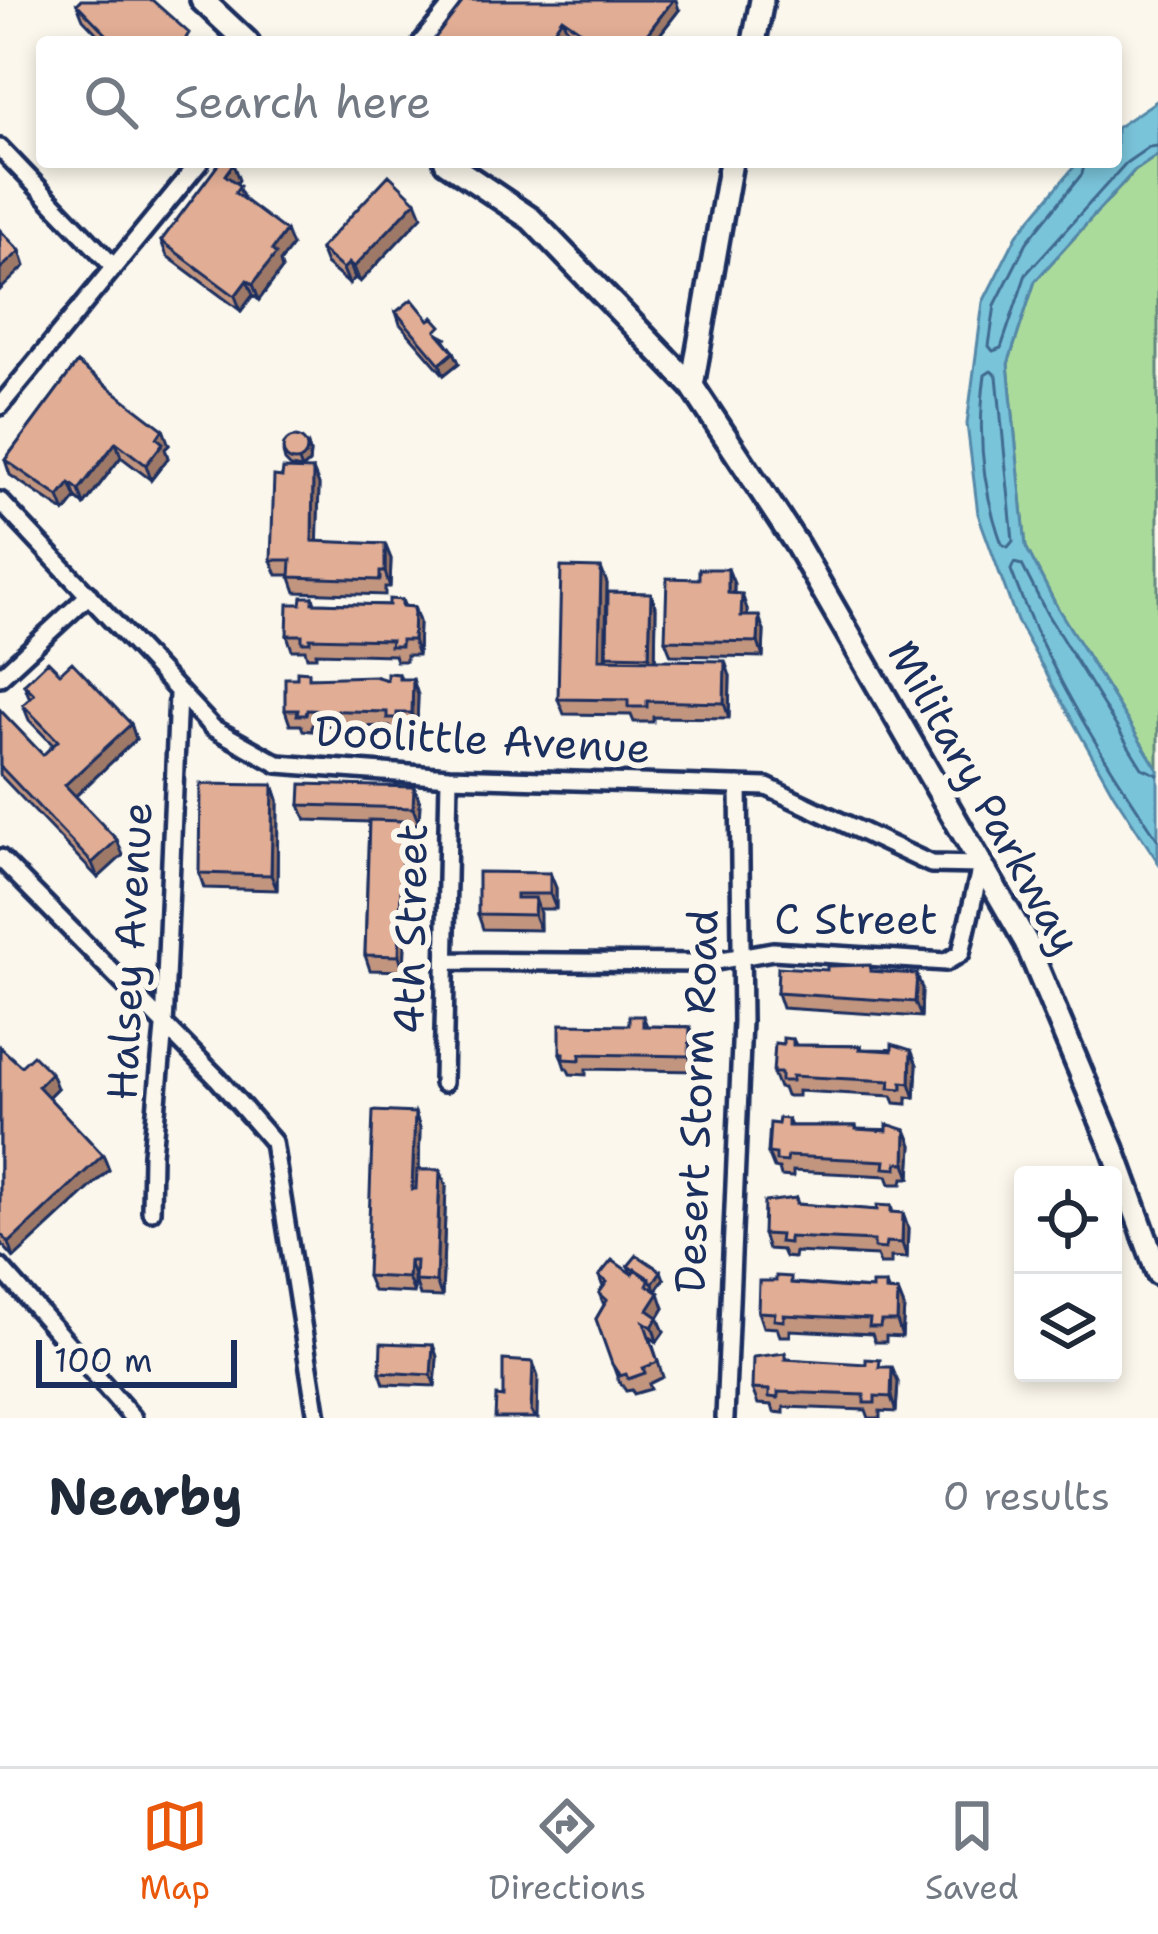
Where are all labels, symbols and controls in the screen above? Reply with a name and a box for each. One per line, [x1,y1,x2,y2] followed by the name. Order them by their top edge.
[36,36,1122,168] search box
[78,69,144,135] icon: search
[174,72,431,132] text: Search here
[875,630,1095,964] street label: Military Parkway
[314,702,652,776] street label: Doolittle Avenue
[93,800,165,1102] street label: Halsey Avenue
[380,823,440,1035] street label: 4th Street
[774,891,938,947] street label: C Street
[661,908,731,1294] street label: Desert Storm Road
[1014,1166,1122,1382] map controls
[1014,1166,1122,1274] button: locate
[1014,1274,1122,1382] button: layers
[36,1334,237,1387] scale bar
[54,1338,153,1383] text: 100 m
[48,1462,243,1530] text: Nearby
[943,1470,1110,1522] text: 0 results
[139,1793,210,1910] tab: Map
[489,1793,646,1910] tab: Directions
[925,1793,1019,1910] tab: Saved

